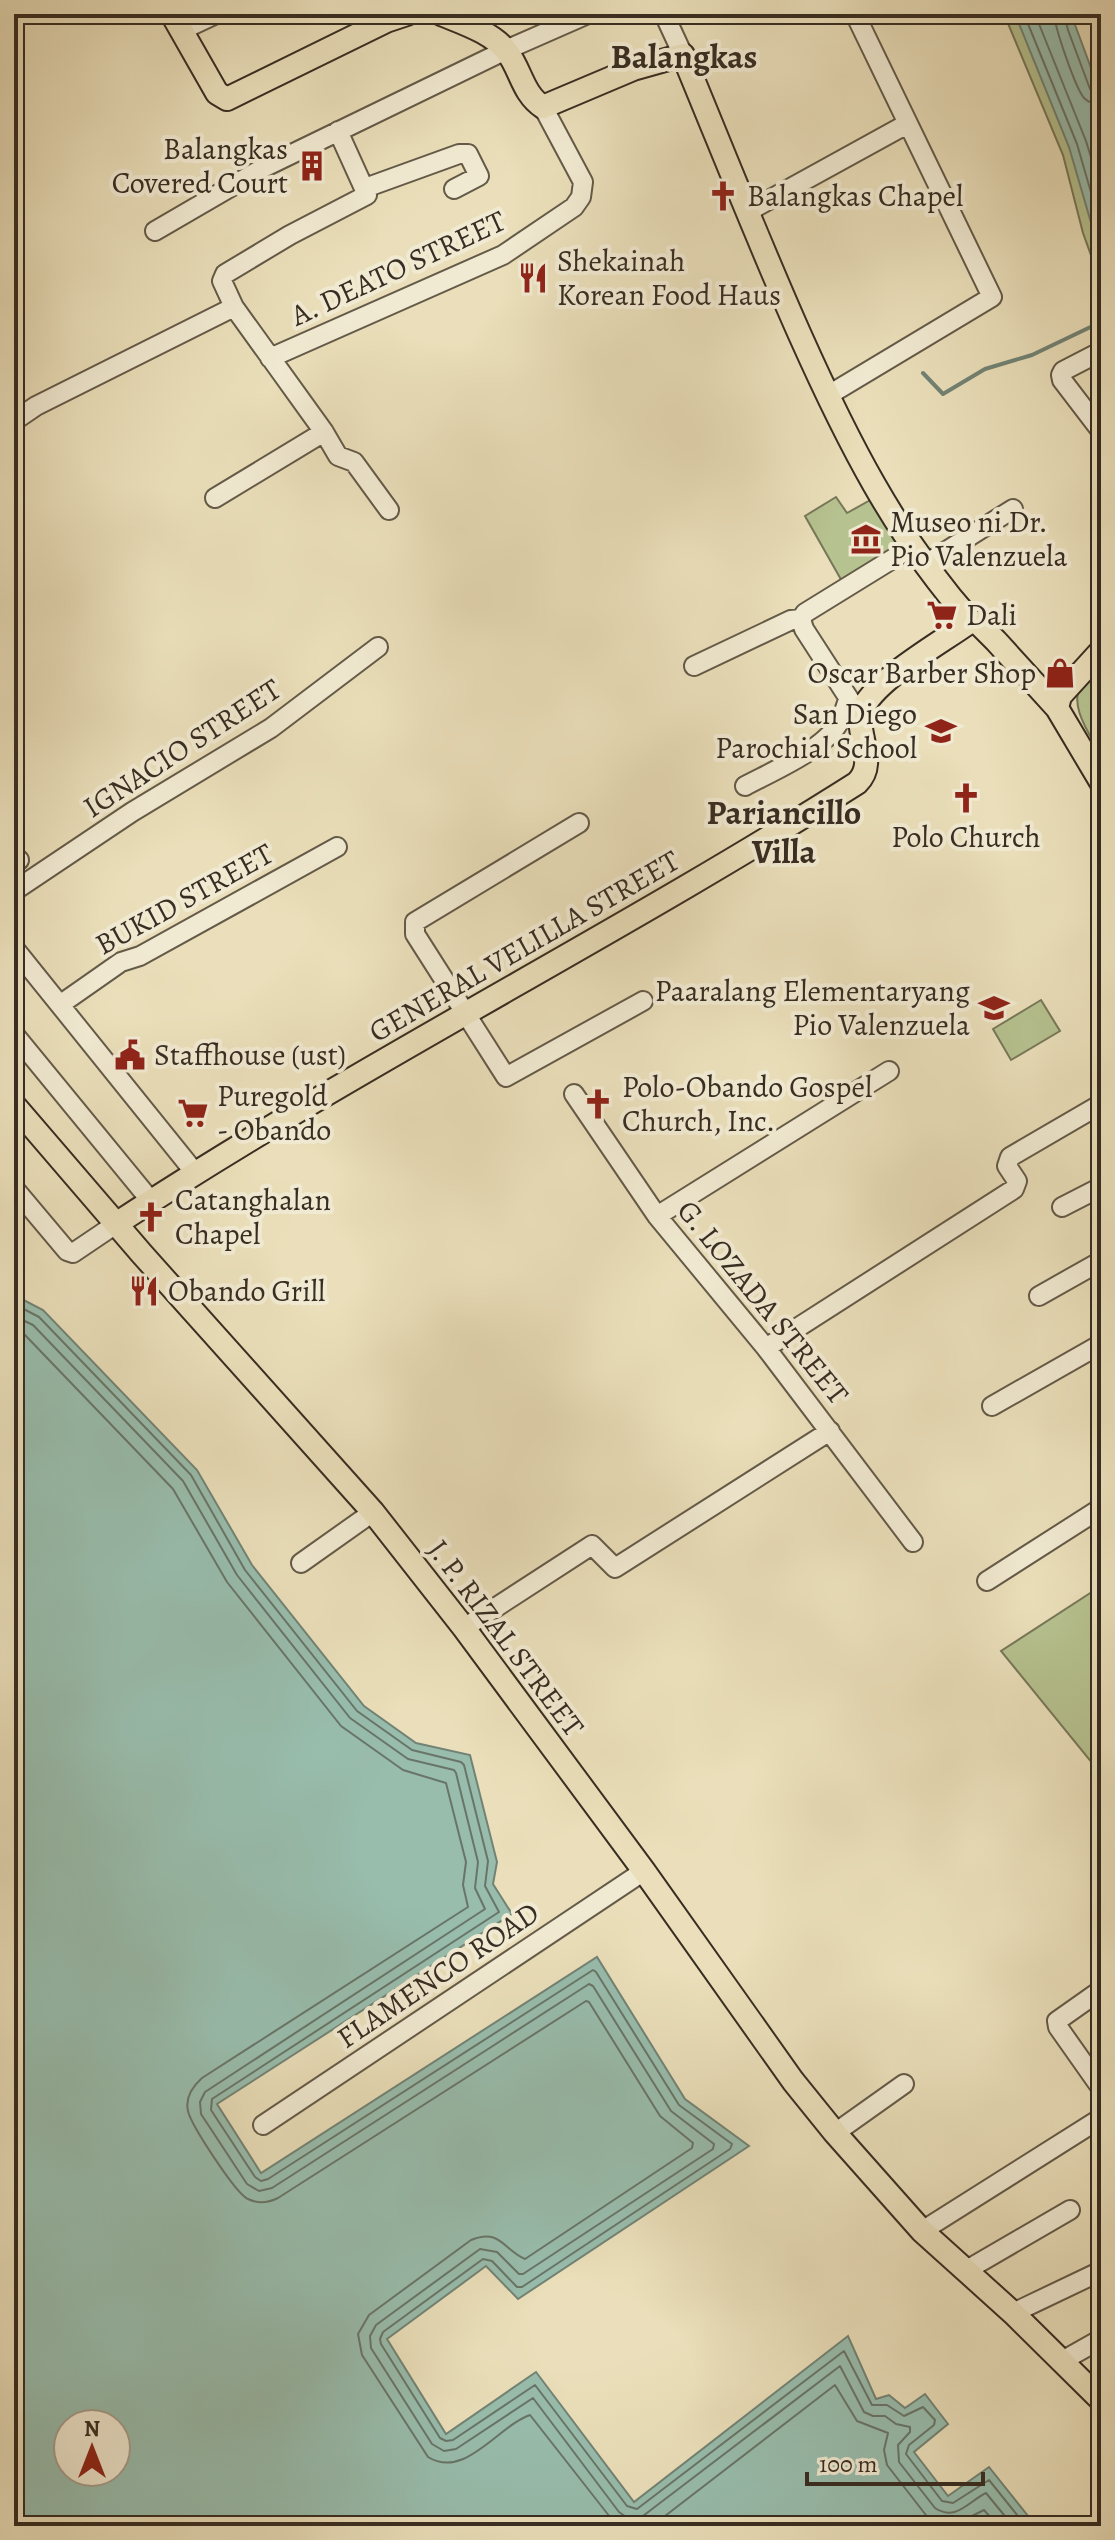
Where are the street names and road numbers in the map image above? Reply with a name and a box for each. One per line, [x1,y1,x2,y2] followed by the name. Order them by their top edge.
[283,200,512,336] street label: A. DEATO STREET
[75,669,289,827] street label: IGNACIO STREET
[88,833,281,964] street label: BUKID STREET
[362,840,687,1051] street label: GENERAL VELILLA STREET
[668,1192,858,1413] street label: G. LOZADA STREET
[419,1531,594,1745] street label: J. P. RIZAL STREET
[329,1892,547,2058] street label: FLAMENCO ROAD

